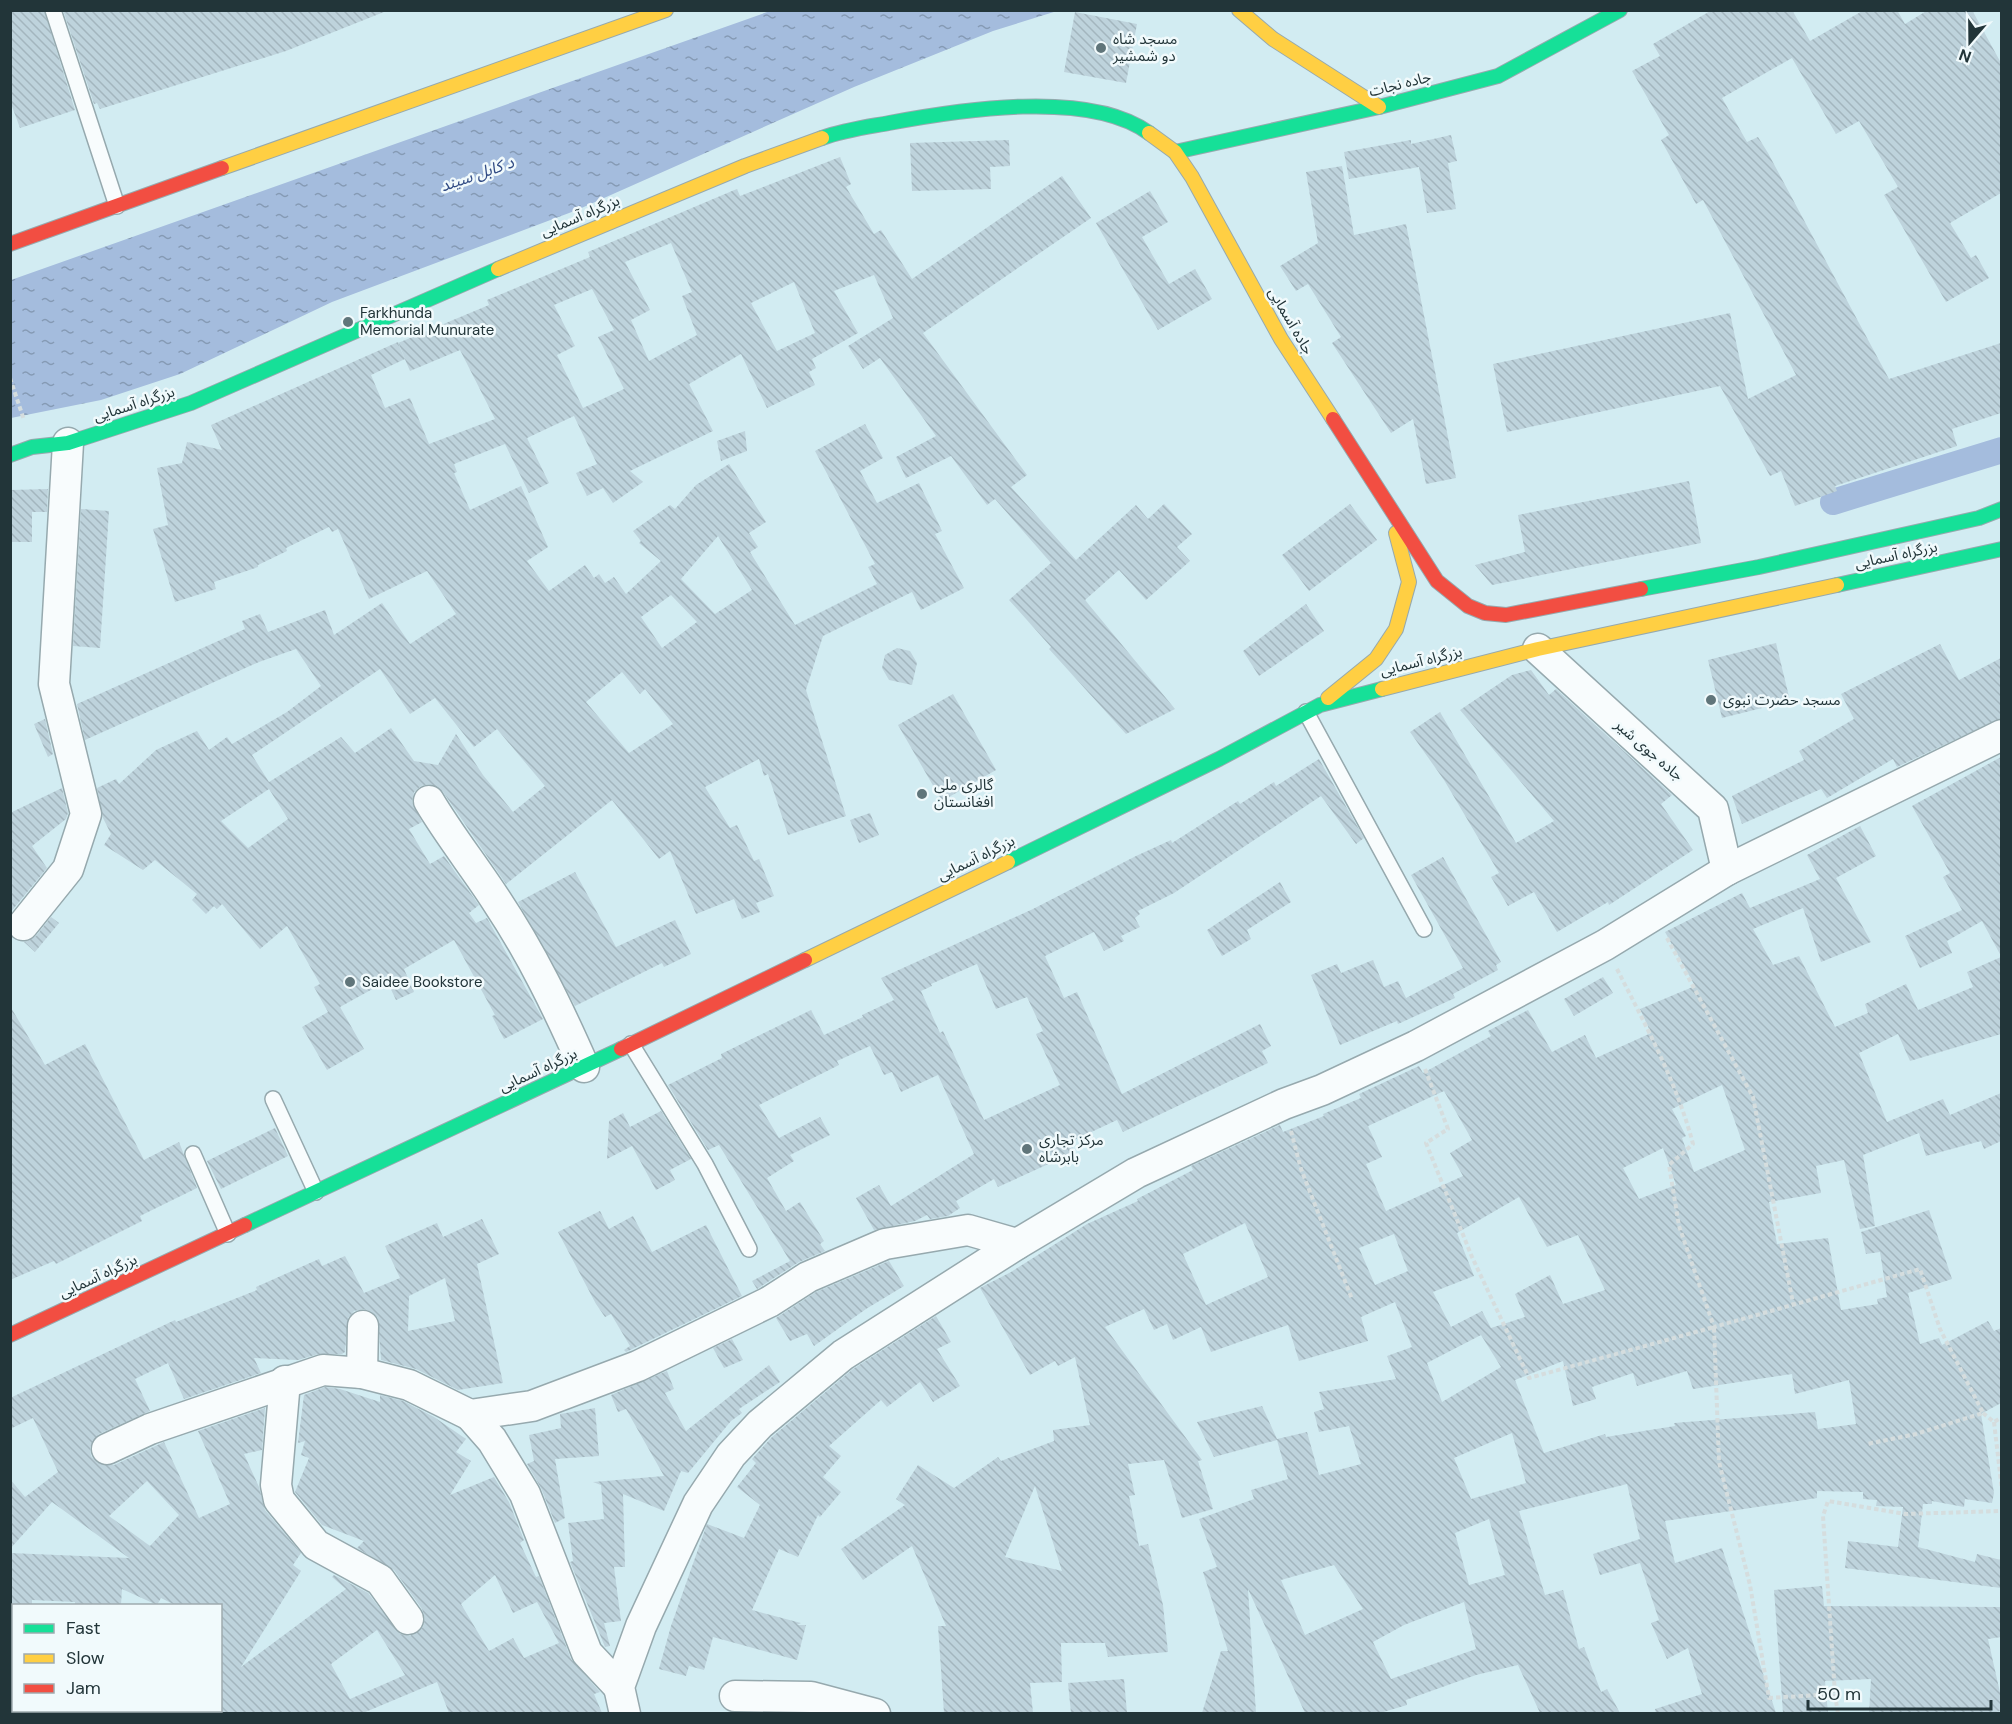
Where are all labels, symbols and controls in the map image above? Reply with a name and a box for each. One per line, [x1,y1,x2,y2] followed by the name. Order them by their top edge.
[1940,12,2000,72] north arrow
[1112,29,1177,66] place label: مسجد شاه دو شمشیر
[1094,41,1108,55] marker: مسجد شاه دو شمشیر
[1956,44,1974,67] text: N
[1367,67,1433,101] street label: جاده نجات
[437,152,517,196] water label: د کابل سيند
[537,190,623,242] street label: بزرگراه آسمایی
[1264,284,1318,358] street label: جاده آسمایی
[360,303,494,340] place label: Farkhunda Memorial Munurate
[341,315,355,329] marker: Farkhunda Memorial Munurate
[91,381,177,427] street label: بزرگراه آسمایی
[1853,536,1939,574] street label: بزرگراه آسمایی
[1378,641,1464,681] street label: بزرگراه آسمایی
[1723,690,1841,710] place label: مسجد حضرت نبوی
[1704,693,1718,707] marker: مسجد حضرت نبوی
[1610,714,1688,786] street label: جاده جوی شیر
[934,775,994,812] place label: گالری ملی افغانستان
[915,787,929,801] marker: گالری ملی افغانستان
[934,831,1018,885] street label: بزرگراه آسمایی
[362,972,482,992] place label: Saidee Bookstore
[343,975,357,989] marker: Saidee Bookstore
[496,1043,580,1097] street label: بزرگراه آسمایی
[1039,1130,1104,1167] place label: مرکز تجاری بابرشاه
[1020,1142,1034,1156] marker: مرکز تجاری بابرشاه
[56,1249,140,1303] street label: بزرگراه آسمایی
[12,1604,222,1712] legend
[66,1616,101,1640] text: Fast
[66,1646,105,1670] text: Slow
[1808,1673,1991,1711] scale bar
[66,1676,101,1700] text: Jam
[1817,1682,1861,1706] text: 50 m

